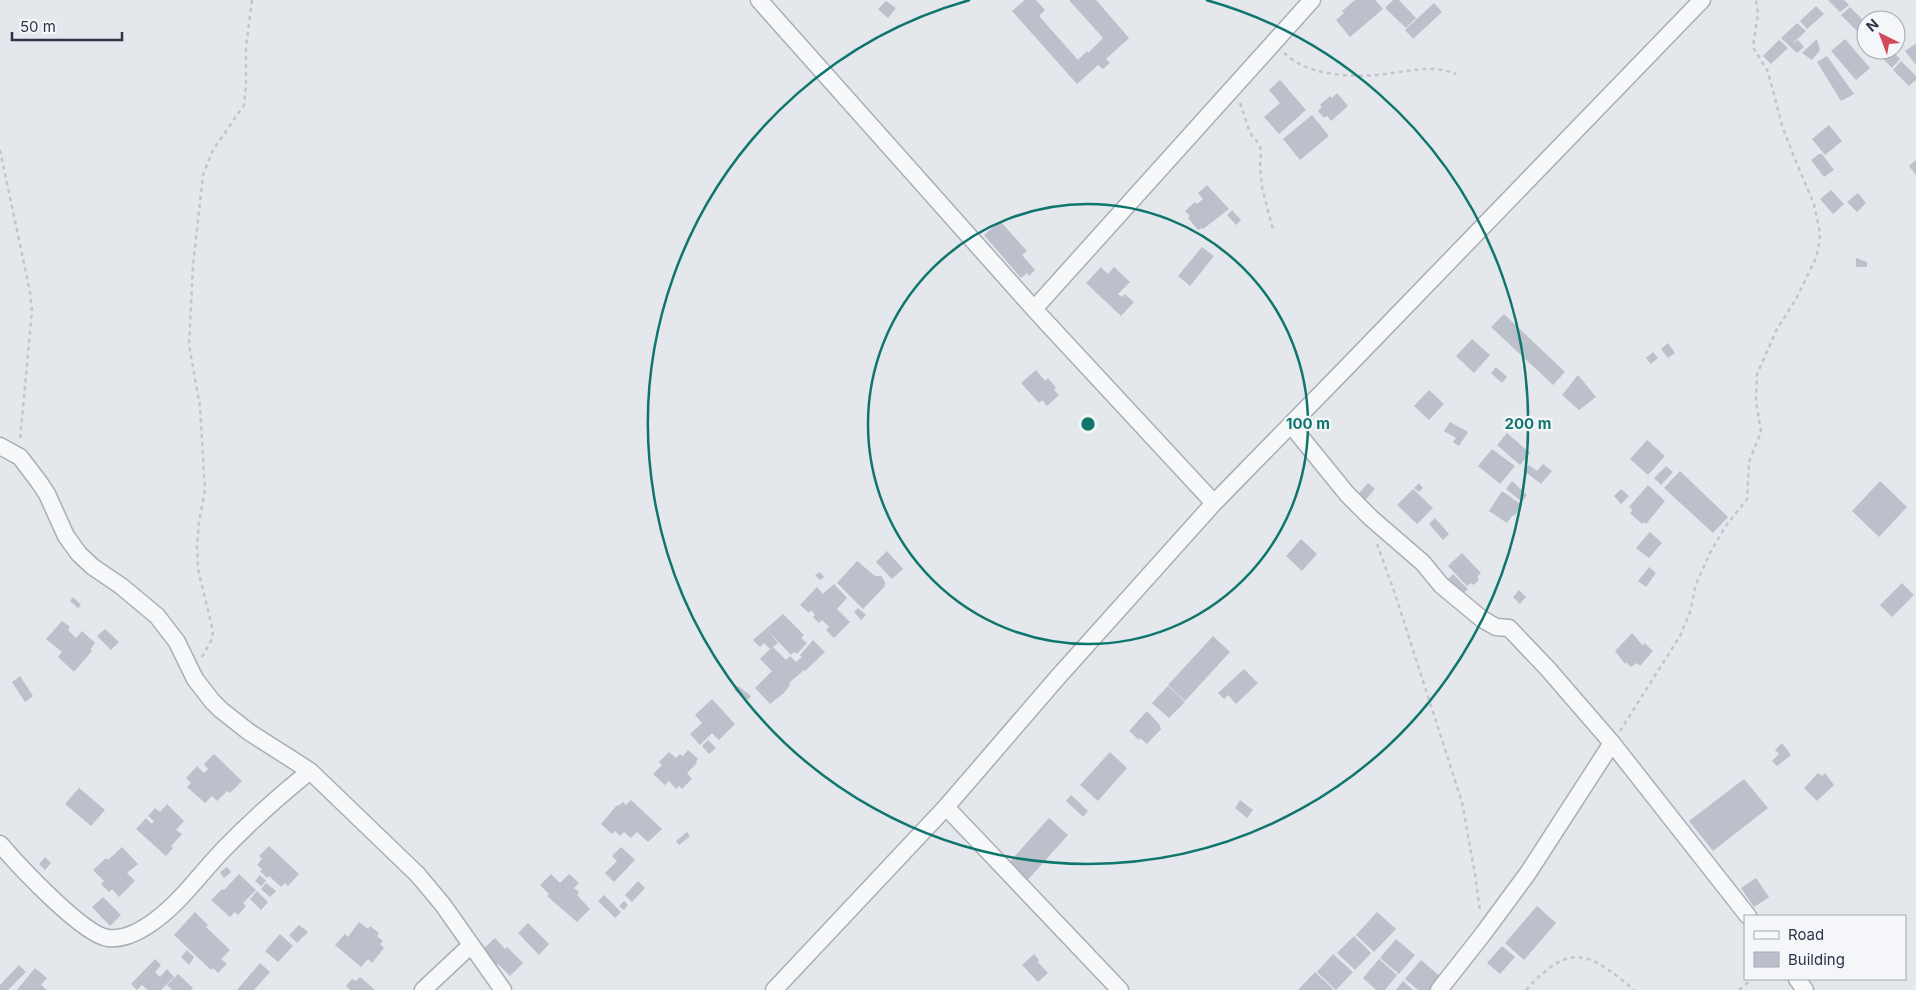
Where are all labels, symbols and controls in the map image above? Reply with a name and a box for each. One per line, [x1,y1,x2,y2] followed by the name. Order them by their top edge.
[12,10,122,42] scale bar
[1856,10,1906,60] north arrow
[1862,15,1882,35] text: N
[20,17,56,36] text: 50 m
[1286,414,1330,433] text: 100 m
[1505,414,1551,433] text: 200 m
[1079,415,1097,433] centre of rings
[1744,915,1906,980] legend
[1788,925,1824,944] text: Road
[1788,950,1845,969] text: Building

